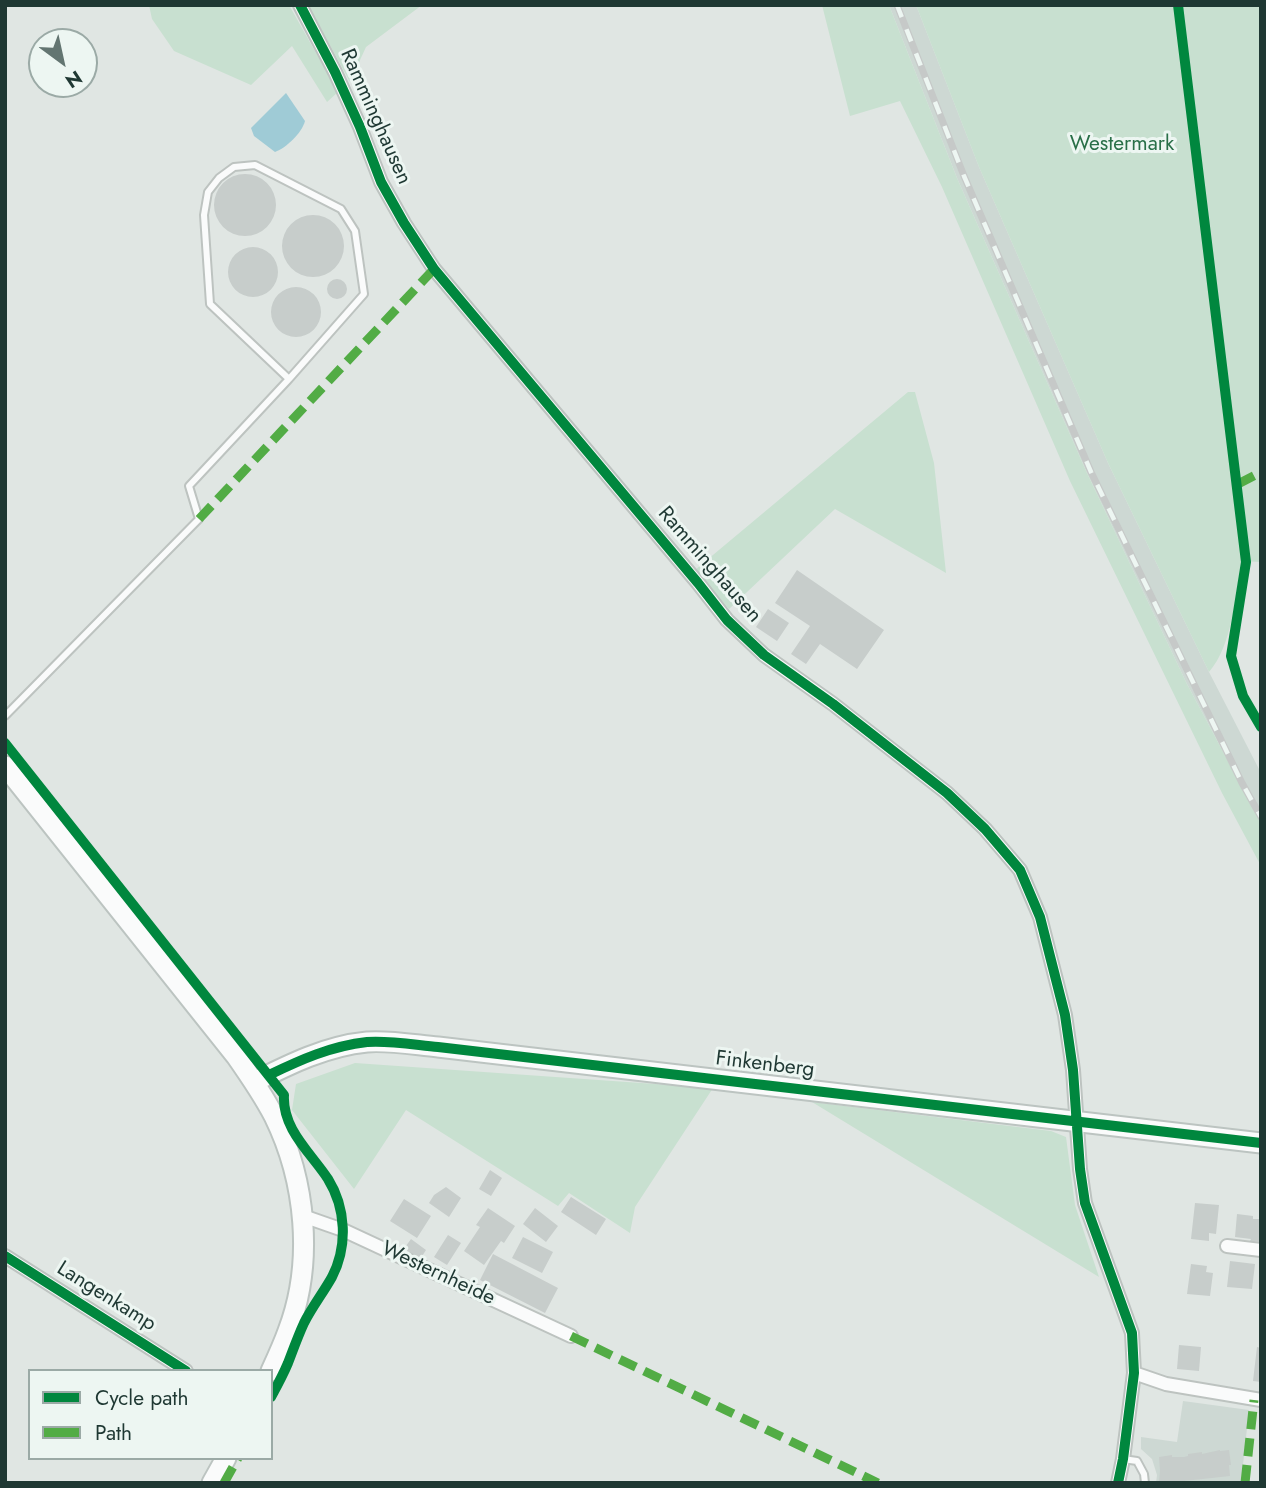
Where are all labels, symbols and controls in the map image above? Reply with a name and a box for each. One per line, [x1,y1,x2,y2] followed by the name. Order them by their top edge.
[28,28,98,98] north arrow
[334,45,416,189] street label: Ramminghausen
[60,64,87,95] text: N
[1070,132,1174,158] park label: Westermark
[652,502,766,628] street label: Ramminghausen
[714,1046,816,1084] street label: Finkenberg
[377,1237,499,1311] street label: Westernheide
[52,1257,160,1337] street label: Langenkamp
[28,1369,273,1460] legend
[95,1383,188,1413] text: Cycle path
[95,1418,132,1448] text: Path

